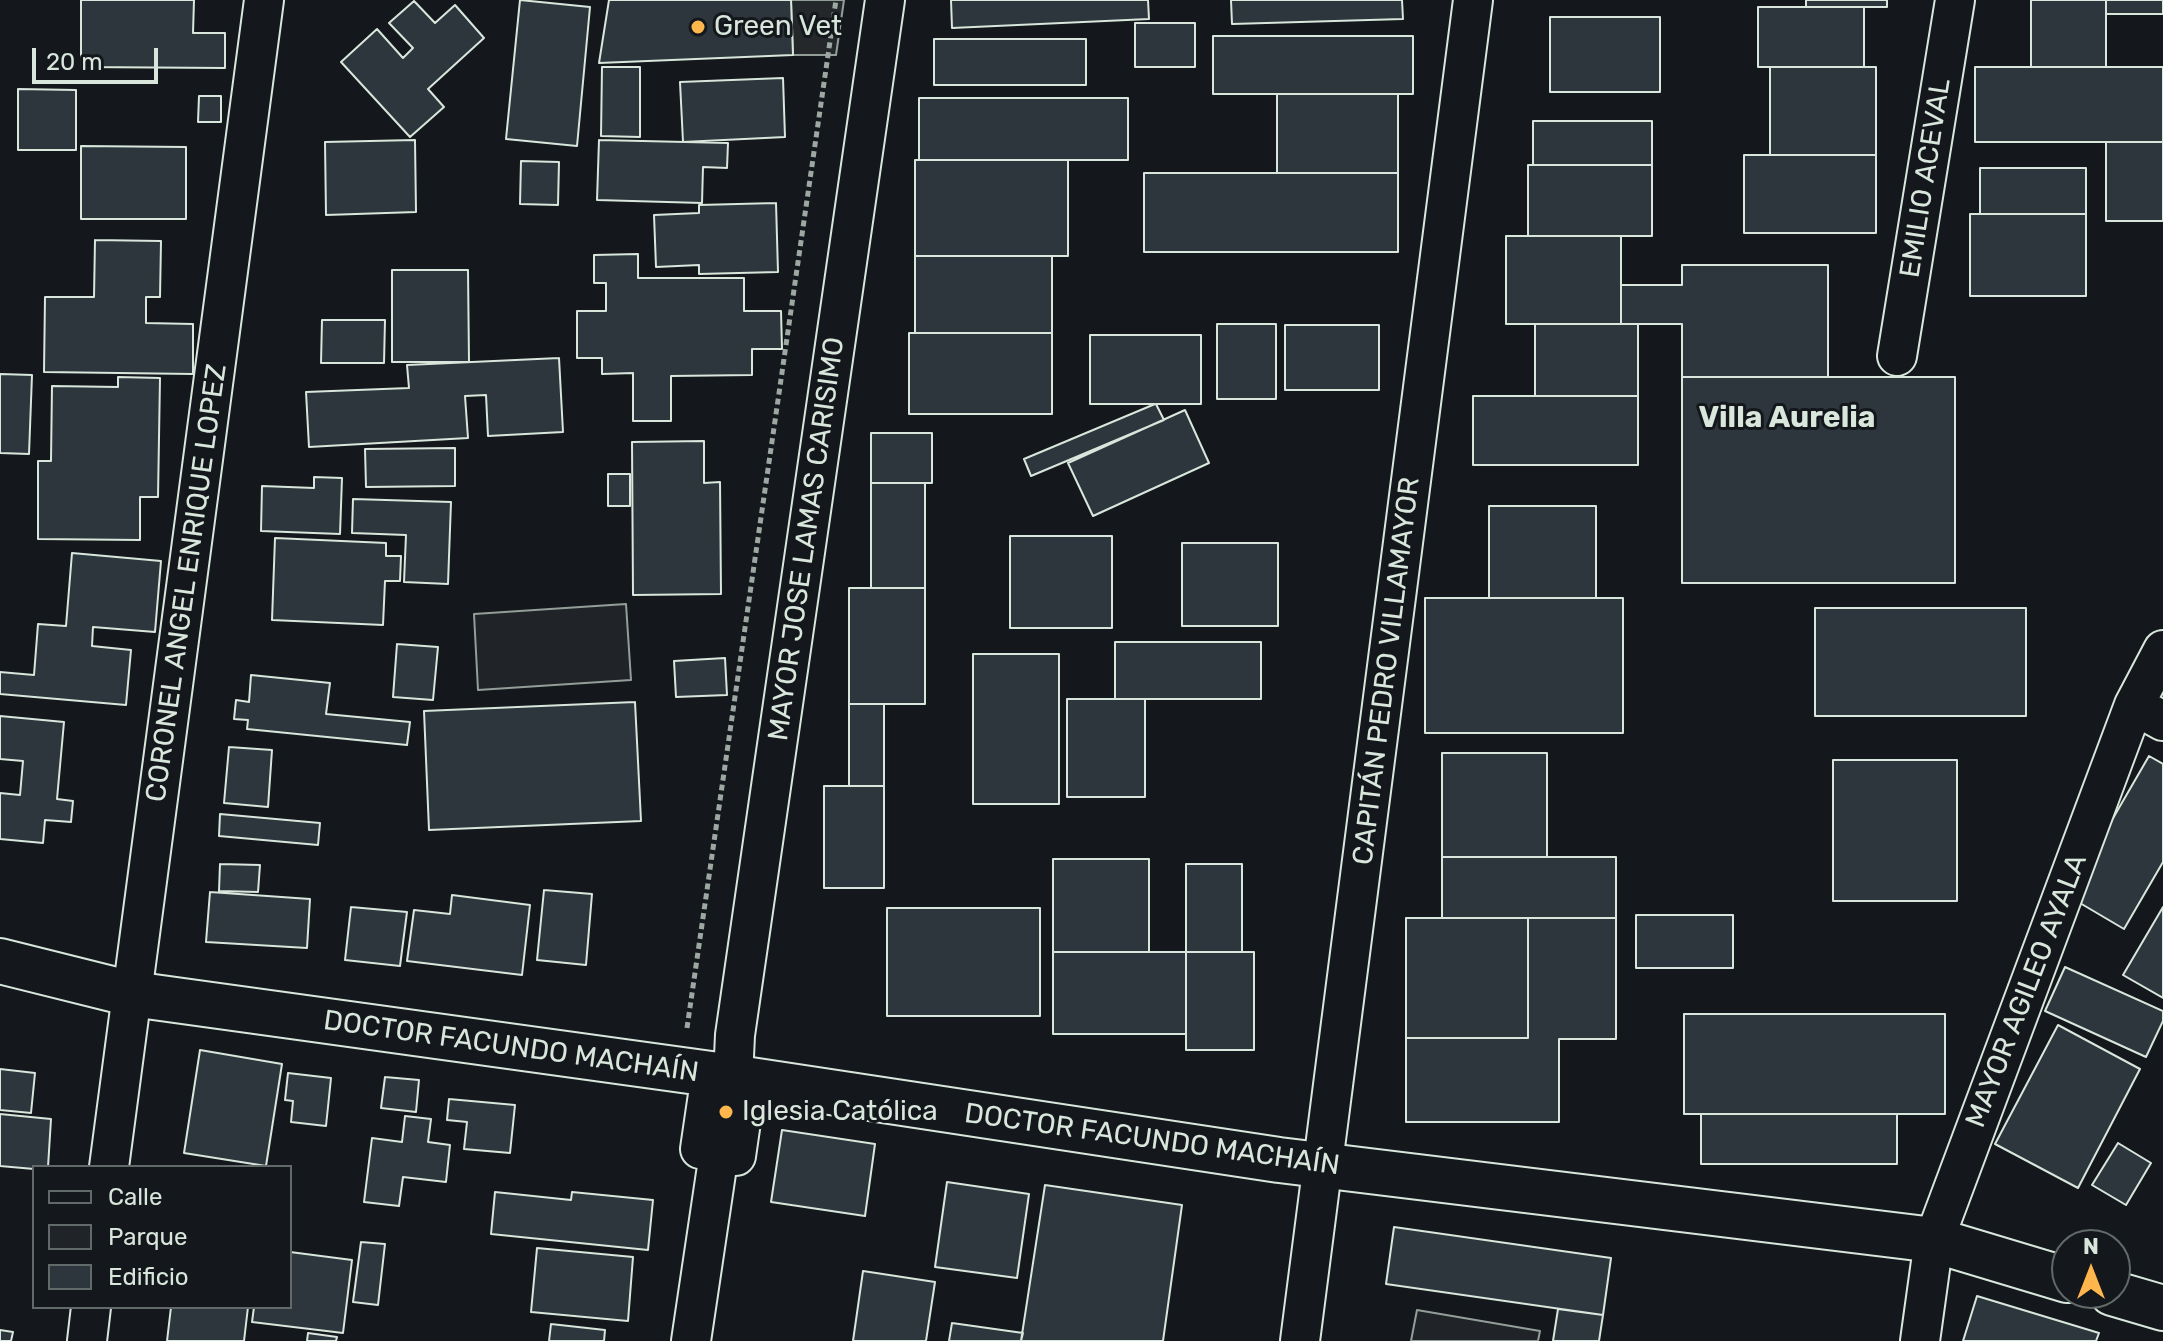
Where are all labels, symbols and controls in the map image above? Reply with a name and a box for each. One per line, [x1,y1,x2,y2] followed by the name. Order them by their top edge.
[714,10,842,44] place label: Green Vet
[689,18,707,36] marker: Green Vet
[36,32,162,82] scale bar
[46,48,103,76] text: 20 m
[1894,76,1958,280] street label: EMILIO ACEVAL
[762,335,852,743] street label: MAYOR JOSE LAMAS CARISIMO
[140,362,234,804] street label: CORONEL ANGEL ENRIQUE LOPEZ
[1698,400,1876,436] district label: Villa Aurelia
[1347,475,1427,867] street label: CAPITÁN PEDRO VILLAMAYOR
[1959,850,2095,1132] street label: MAYOR AGILEO AYALA
[321,1004,701,1090] street label: DOCTOR FACUNDO MACHAÍN
[742,1095,938,1129] place label: Iglesia Católica
[962,1097,1342,1183] street label: DOCTOR FACUNDO MACHAÍN
[717,1103,735,1121] marker: Iglesia Católica
[32,1165,292,1309] legend
[108,1183,162,1211] text: Calle
[108,1223,187,1251] text: Parque
[2051,1229,2131,1309] north arrow
[2083,1233,2099,1260] text: N
[108,1263,189,1291] text: Edificio

